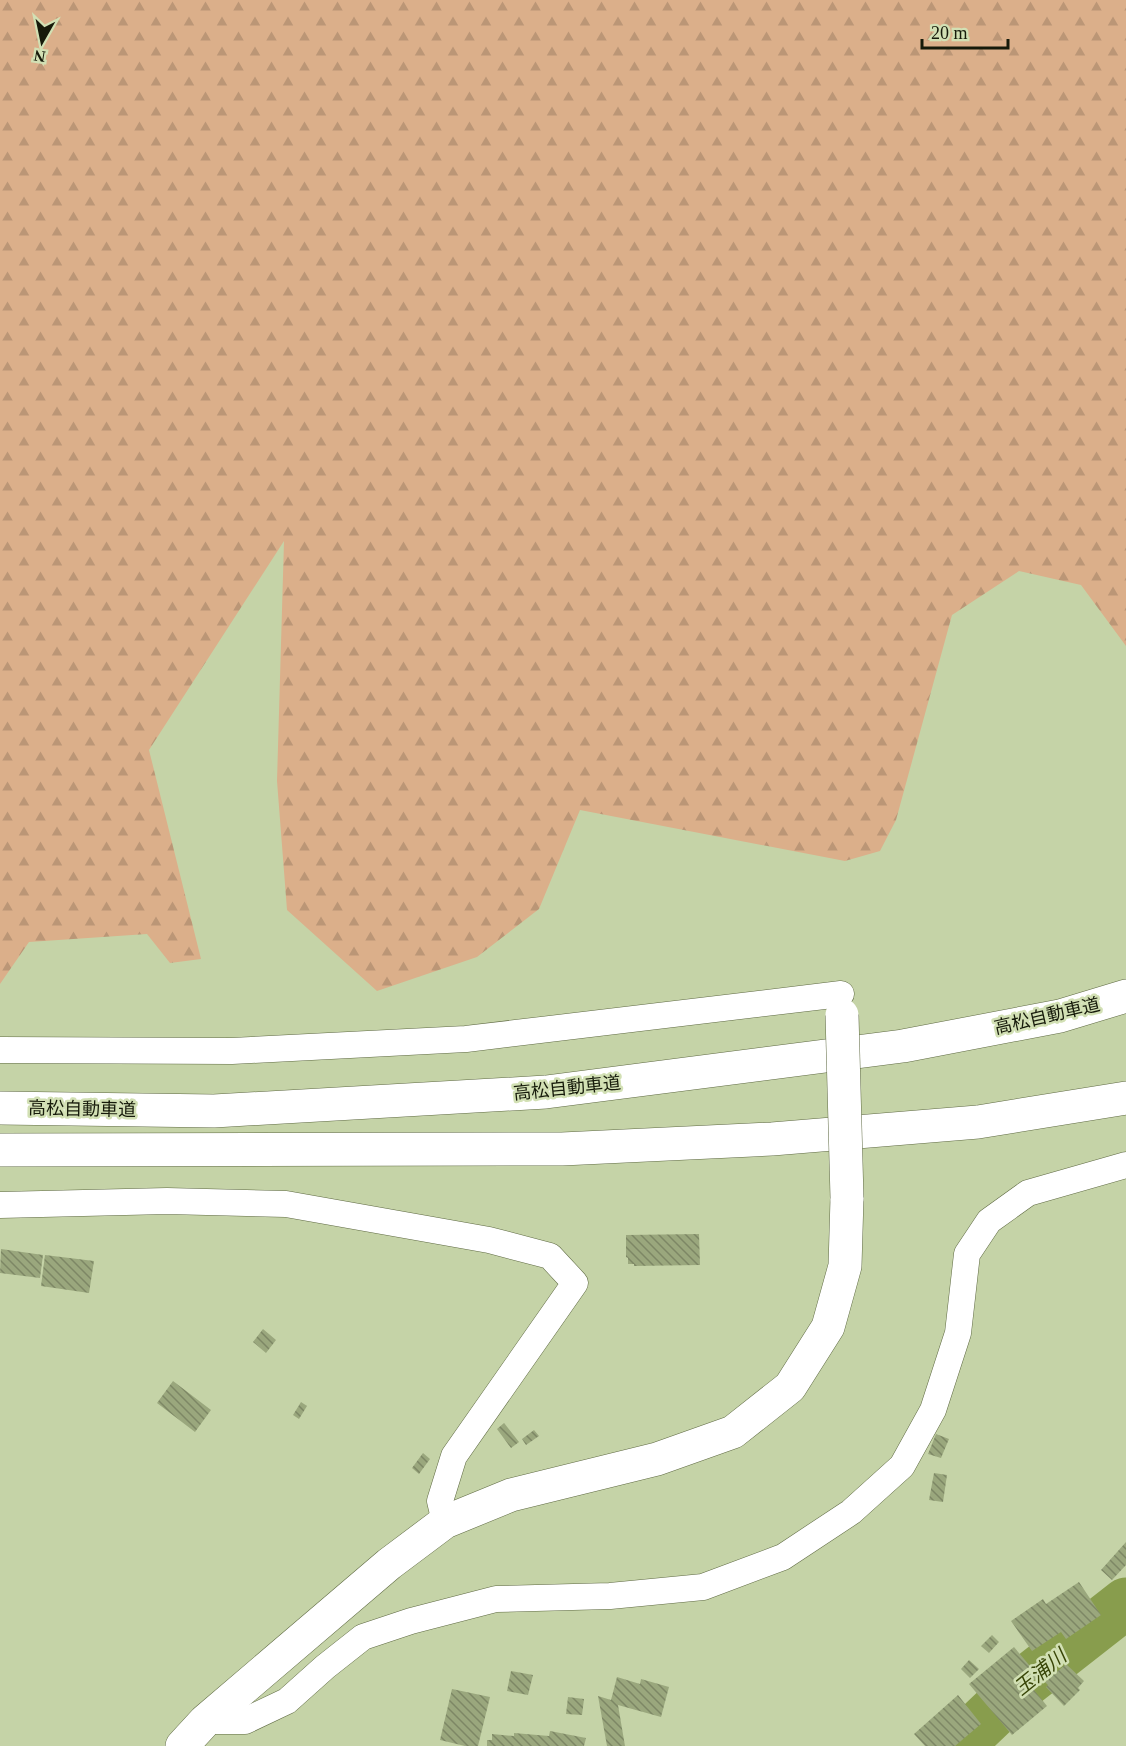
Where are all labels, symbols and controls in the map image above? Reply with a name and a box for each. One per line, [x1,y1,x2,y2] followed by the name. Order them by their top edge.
[12,12,72,72] north arrow
[922,12,1008,50] scale bar
[931,23,968,43] text: 20 m
[32,47,47,66] text: N
[992,994,1102,1038] street label: 高松自動車道
[512,1072,622,1104] street label: 高松自動車道
[28,1098,136,1120] street label: 高松自動車道
[1010,1643,1072,1699] water label: 玉浦川

